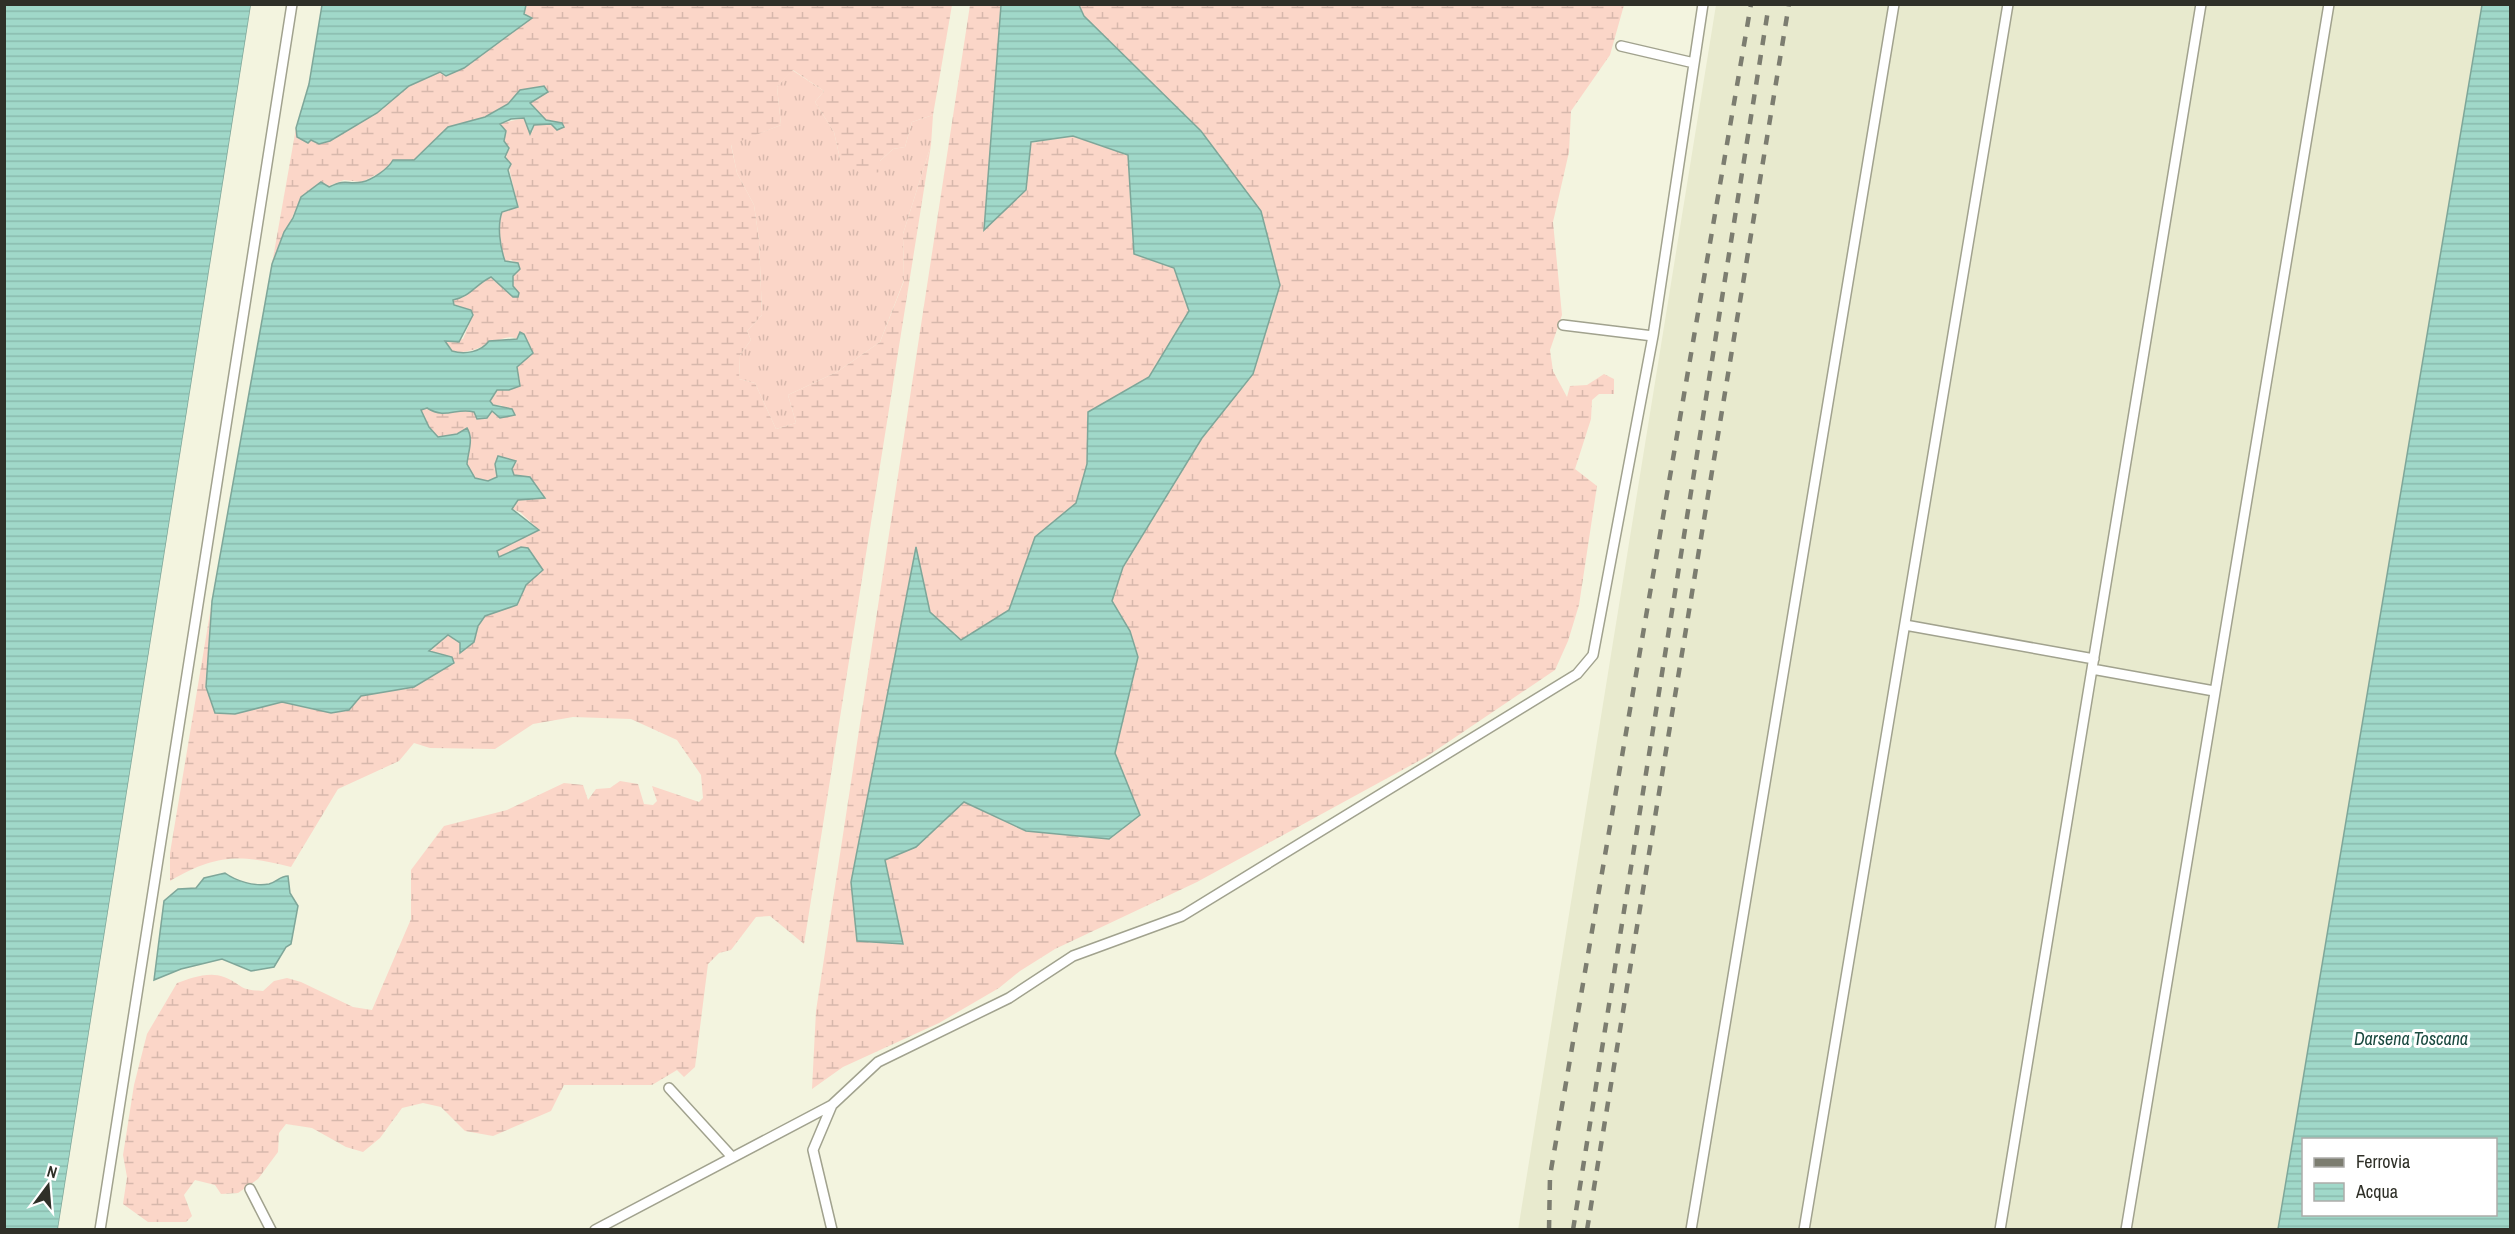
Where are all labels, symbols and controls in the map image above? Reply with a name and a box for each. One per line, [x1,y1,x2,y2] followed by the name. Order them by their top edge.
[2354,1026,2468,1051] water label: Darsena Toscana
[2302,1138,2497,1216] legend
[2356,1149,2410,1174] text: Ferrovia
[18,1156,78,1216] north arrow
[45,1160,60,1183] text: N
[2355,1179,2398,1204] text: Acqua

